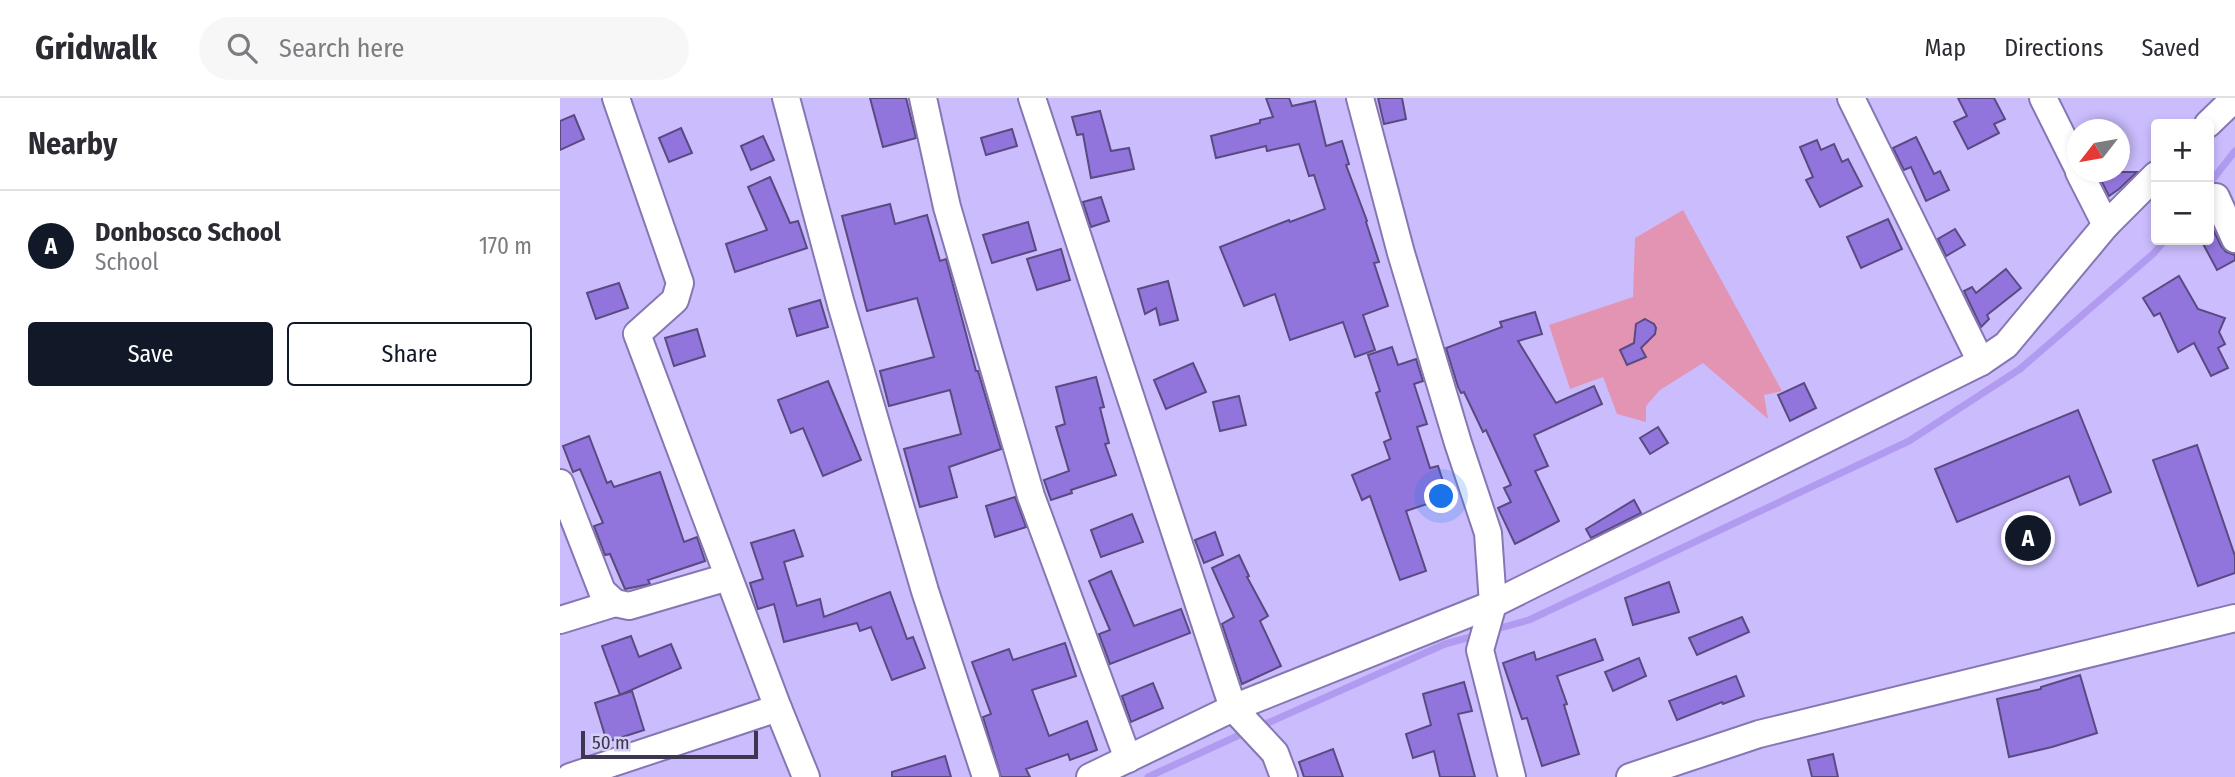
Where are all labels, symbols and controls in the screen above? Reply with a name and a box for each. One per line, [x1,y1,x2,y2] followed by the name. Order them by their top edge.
[199,17,689,80] search box
[35,28,157,68] text: Gridwalk
[223,29,261,67] icon: search
[279,33,404,64] text: Search here
[1925,34,1966,62] text: Map
[2004,34,2103,62] text: Directions
[2141,34,2200,62] text: Saved
[2067,119,2130,182] north arrow
[2151,119,2214,245] map controls
[2151,119,2214,182] button: +
[28,126,117,162] text: Nearby
[2151,182,2214,245] button: −
[95,217,281,248] text: Donbosco School
[45,232,57,260] text: A
[479,232,532,260] text: 170 m
[95,248,159,276] text: School
[28,322,273,386] button: Save
[287,322,532,386] button: Share
[1424,479,1458,513] your location
[2005,512,2051,564] pin: A
[581,728,758,760] scale bar
[592,731,630,754] text: 50 m

